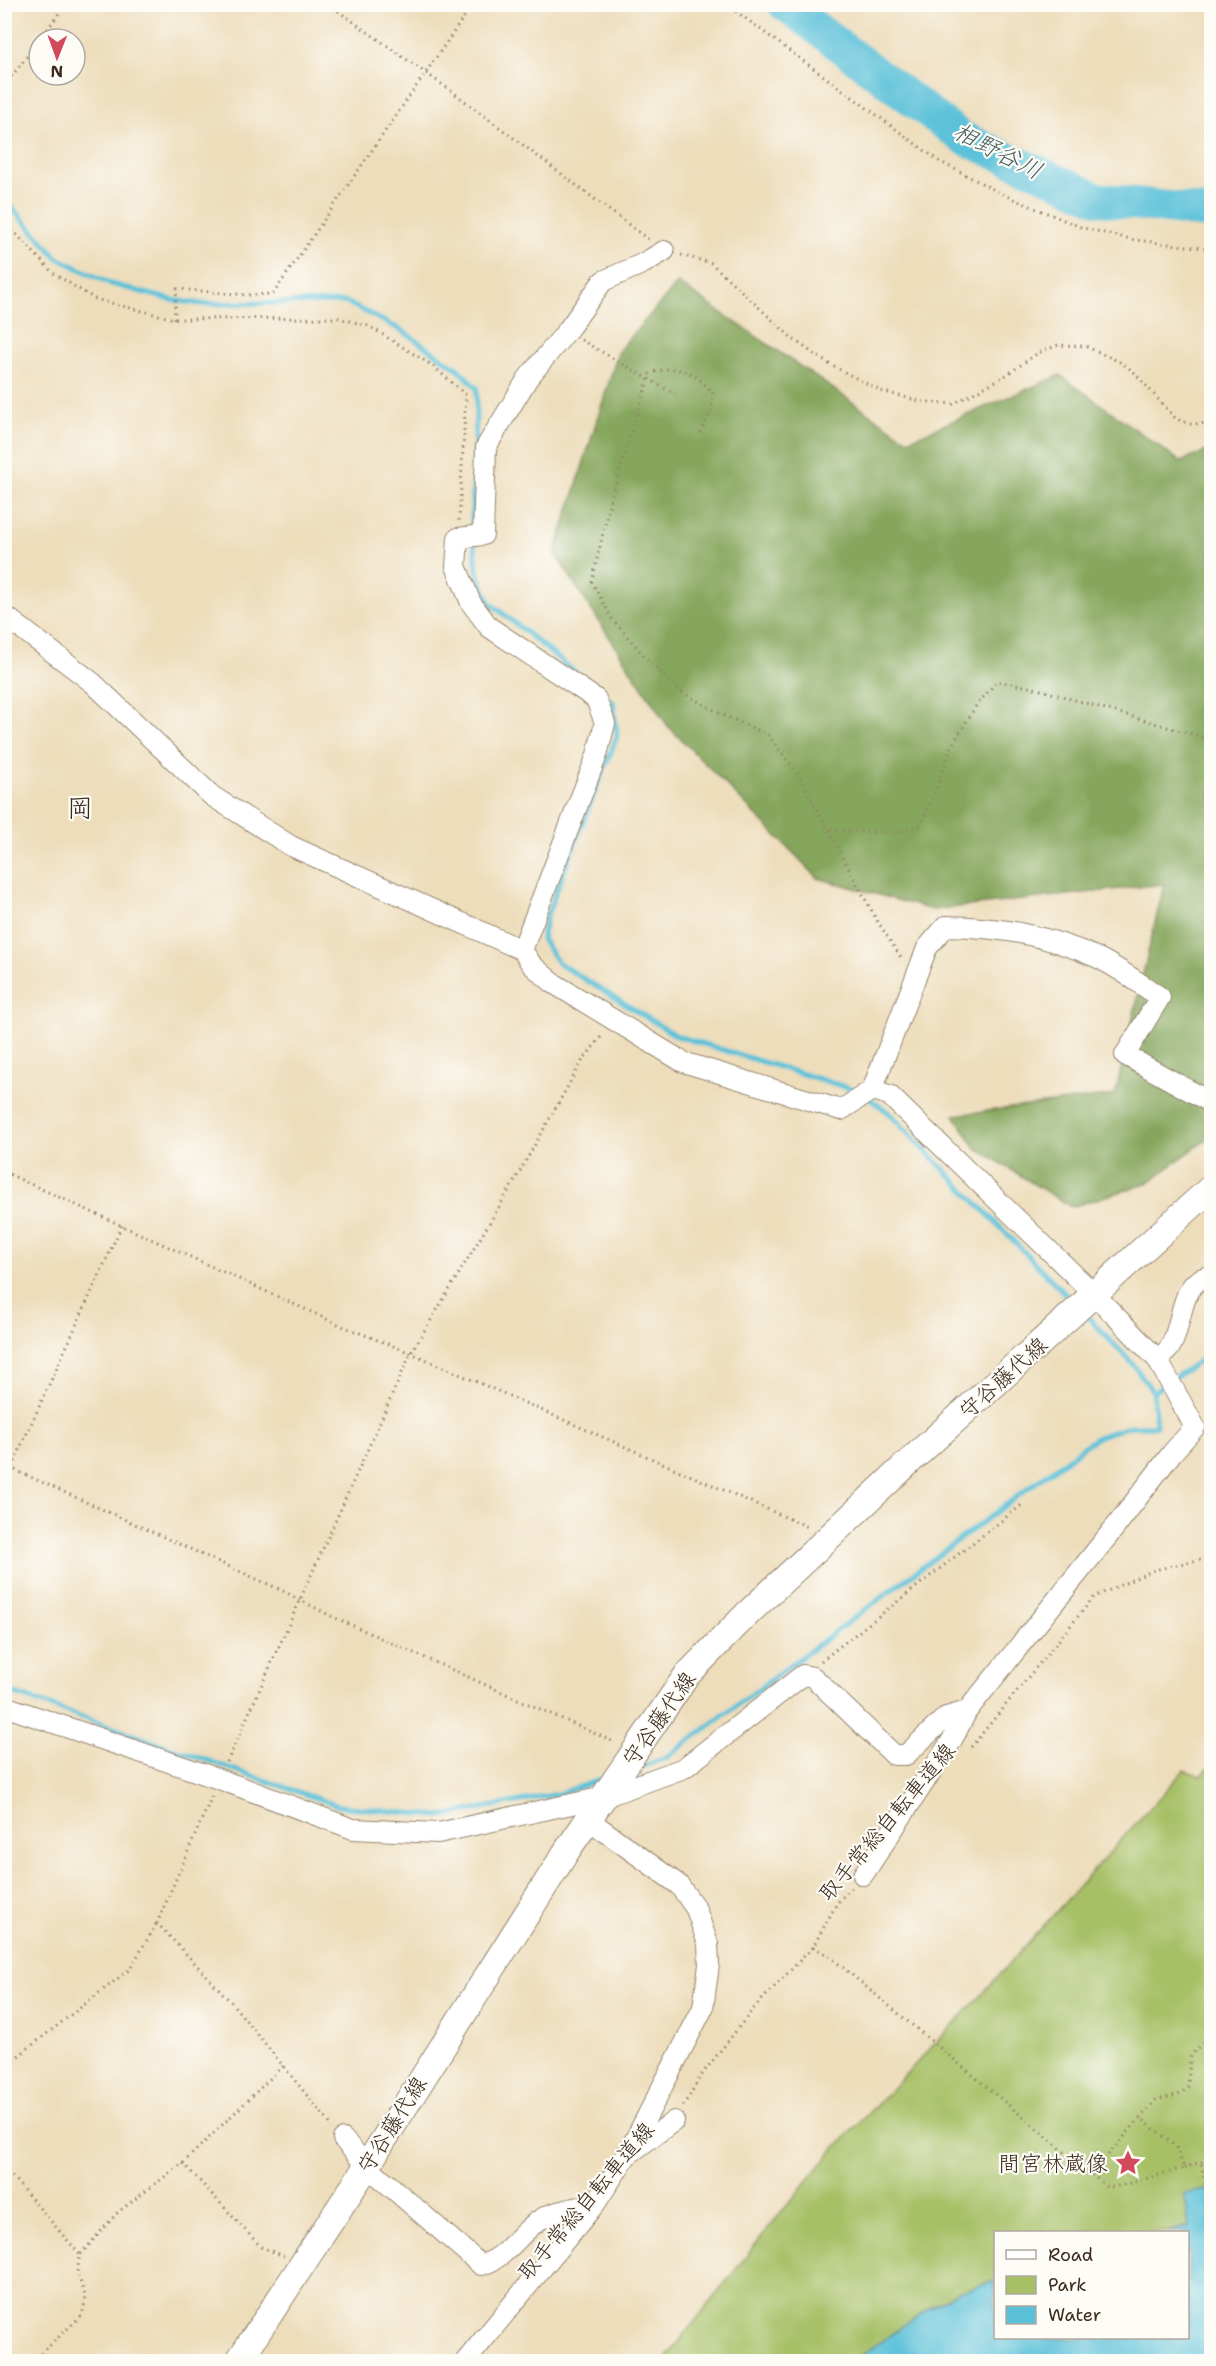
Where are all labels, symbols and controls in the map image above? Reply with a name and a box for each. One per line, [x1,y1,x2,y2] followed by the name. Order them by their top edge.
[27,27,87,87] north arrow
[50,61,63,82] text: N
[948,115,1048,187] water label: 相野谷川
[67,790,93,825] district label: 岡
[952,1330,1054,1426] street label: 守谷藤代線
[616,1666,702,1772] street label: 守谷藤代線
[812,1737,962,1907] street label: 取手常総自転車道線
[351,2071,433,2179] street label: 守谷藤代線
[511,2116,661,2286] street label: 取手常総自転車道線
[1113,2148,1143,2178] place icon: 間宮林蔵像
[998,2149,1108,2178] place label: 間宮林蔵像
[994,2231,1189,2339] legend
[1048,2243,1093,2267] text: Road
[1048,2273,1087,2297] text: Park
[1048,2303,1101,2327] text: Water

